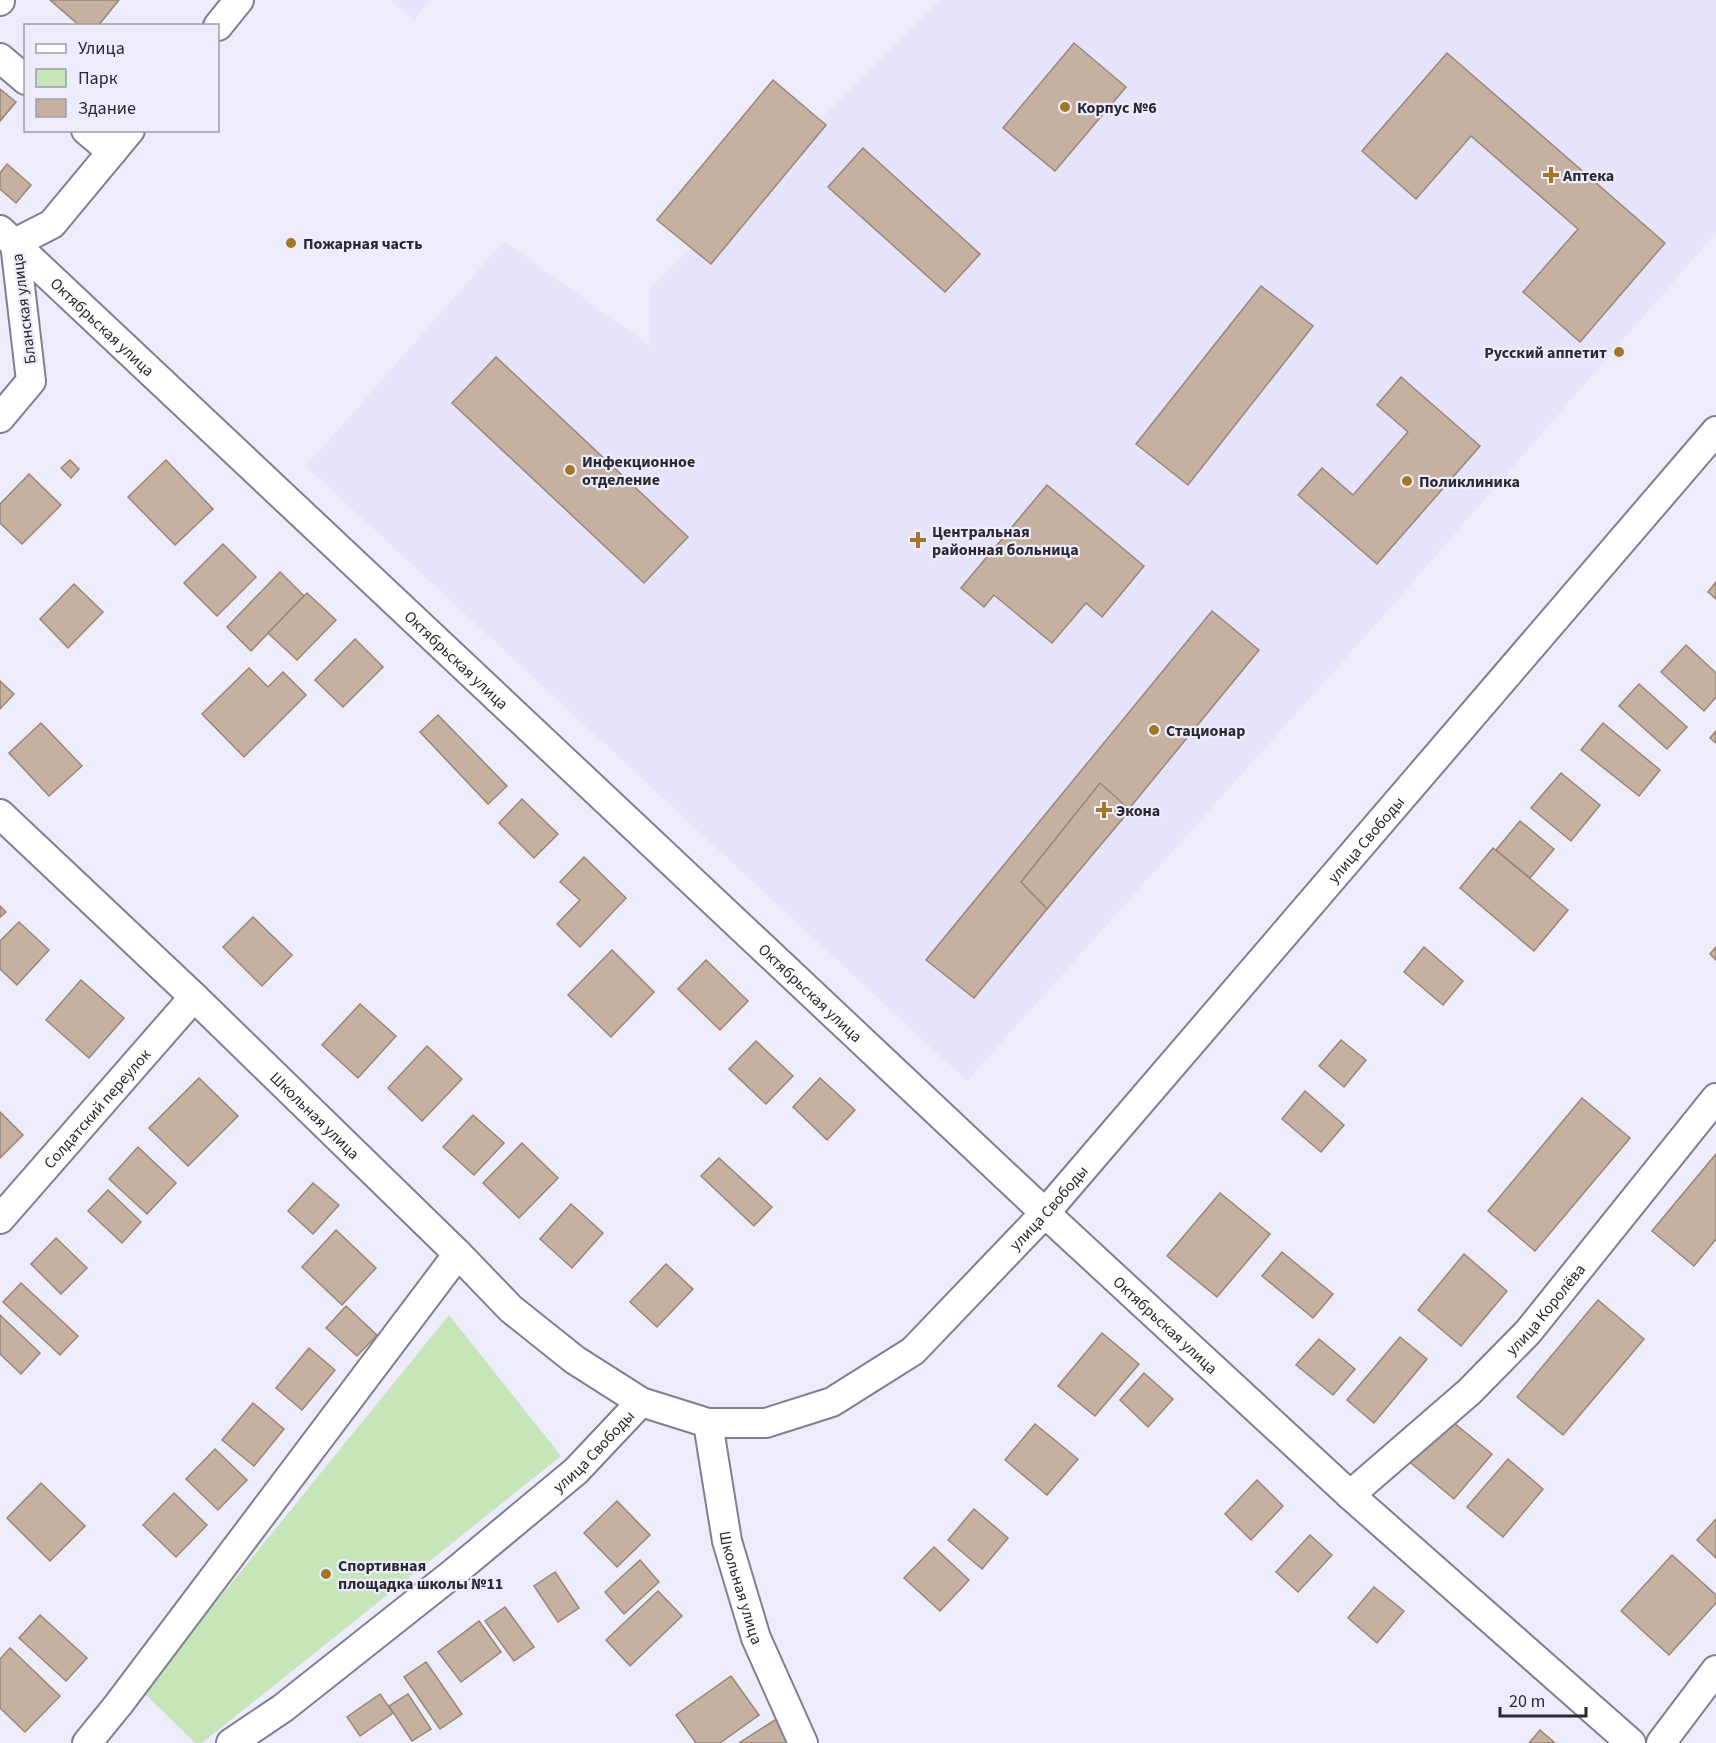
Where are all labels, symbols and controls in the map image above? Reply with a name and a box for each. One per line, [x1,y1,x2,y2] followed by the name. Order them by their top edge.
[24,24,219,132] legend
[78,36,125,61] text: Улица
[78,66,118,91] text: Парк
[78,96,136,121] text: Здание
[1077,97,1157,119] place label: Корпус №6
[1058,100,1072,114] marker: Корпус №6
[1562,165,1614,187] place label: Аптека
[1544,168,1558,182] marker: Аптека
[303,233,422,255] place label: Пожарная часть
[284,236,298,250] marker: Пожарная часть
[6,252,42,365] street label: Бланская улица
[45,273,159,382] street label: Октябрьская улица
[1484,342,1607,364] place label: Русский аппетит
[1612,345,1626,359] marker: Русский аппетит
[582,451,695,491] place label: Инфекционное отделение
[563,463,577,477] marker: Инфекционное отделение
[1419,471,1520,493] place label: Поликлиника
[1400,474,1414,488] marker: Поликлиника
[932,521,1079,561] place label: Центральная районная больница
[909,531,927,549] marker: Центральная районная больница
[399,606,513,715] street label: Октябрьская улица
[1166,720,1245,742] place label: Стационар
[1147,723,1161,737] marker: Стационар
[1323,792,1410,888] street label: улица Свободы
[1116,800,1160,822] place label: Экона
[1097,803,1111,817] marker: Экона
[753,939,867,1048] street label: Октябрьская улица
[39,1044,156,1174] street label: Солдатский переулок
[265,1067,364,1165] street label: Школьная улица
[1005,1161,1093,1256] street label: улица Свободы
[1501,1259,1591,1360] street label: улица Королёва
[1108,1271,1222,1379] street label: Октябрьская улица
[548,1406,640,1498] street label: улица Свободы
[714,1529,768,1648] street label: Школьная улица
[338,1555,503,1595] place label: Спортивная площадка школы №11
[319,1567,333,1581] marker: Спортивная площадка школы №11
[1500,1680,1586,1718] scale bar
[1509,1689,1545,1714] text: 20 m

